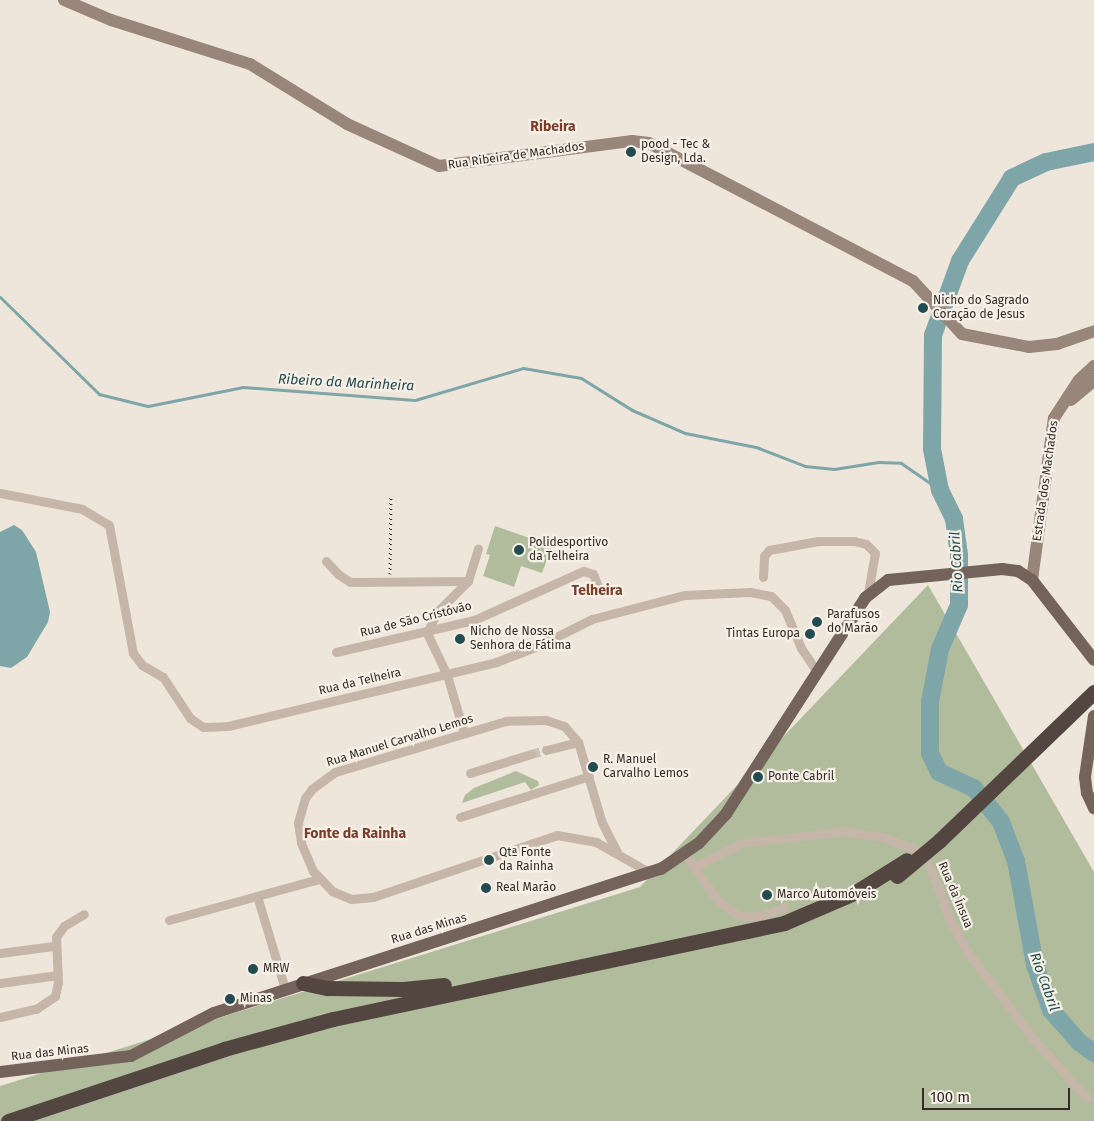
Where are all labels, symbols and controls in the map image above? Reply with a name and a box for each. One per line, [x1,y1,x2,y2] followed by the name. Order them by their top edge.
[530,119,576,135] district label: Ribeira
[641,138,710,166] place label: pood - Tec & Design, Lda.
[447,139,585,173] street label: Rua Ribeira de Machados
[625,146,637,158] marker: pood - Tec & Design, Lda.
[933,294,1029,322] place label: Nicho do Sagrado Coração de Jesus
[917,302,929,314] marker: Nicho do Sagrado Coração de Jesus
[278,371,414,395] water label: Ribeiro da Marinheira
[1030,420,1062,542] street label: Estrada dos Machados
[947,531,967,593] water label: Rio Cabril
[529,536,608,564] place label: Polidesportivo da Telheira
[513,544,525,556] marker: Polidesportivo da Telheira
[571,583,623,599] district label: Telheira
[359,599,473,641] street label: Rua de São Cristóvão
[827,608,880,636] place label: Parafusos do Marão
[811,616,823,628] marker: Parafusos do Marão
[470,625,571,653] place label: Nicho de Nossa Senhora de Fátima
[726,627,800,641] place label: Tintas Europa
[804,628,816,640] marker: Tintas Europa
[454,633,466,645] marker: Nicho de Nossa Senhora de Fátima
[317,666,403,698] street label: Rua da Telheira
[325,712,475,770] street label: Rua Manuel Carvalho Lemos
[603,753,689,781] place label: R. Manuel Carvalho Lemos
[587,761,599,773] marker: R. Manuel Carvalho Lemos
[768,770,834,784] place label: Ponte Cabril
[752,771,764,783] marker: Ponte Cabril
[304,826,406,842] district label: Fonte da Rainha
[499,846,554,874] place label: Qtª Fonte da Rainha
[483,854,495,866] marker: Qtª Fonte da Rainha
[935,860,975,930] street label: Rua da Ínsua
[496,881,556,895] place label: Real Marão
[480,882,492,894] marker: Real Marão
[777,888,876,902] place label: Marco Automóveis
[761,889,773,901] marker: Marco Automóveis
[390,911,468,947] street label: Rua das Minas
[1026,951,1062,1013] water label: Rio Cabril
[263,962,290,976] place label: MRW
[247,963,259,975] marker: MRW
[240,992,272,1006] place label: Minas
[224,993,236,1005] marker: Minas
[10,1042,90,1064] street label: Rua das Minas
[924,1078,1072,1110] scale bar
[930,1088,970,1106] text: 100 m

